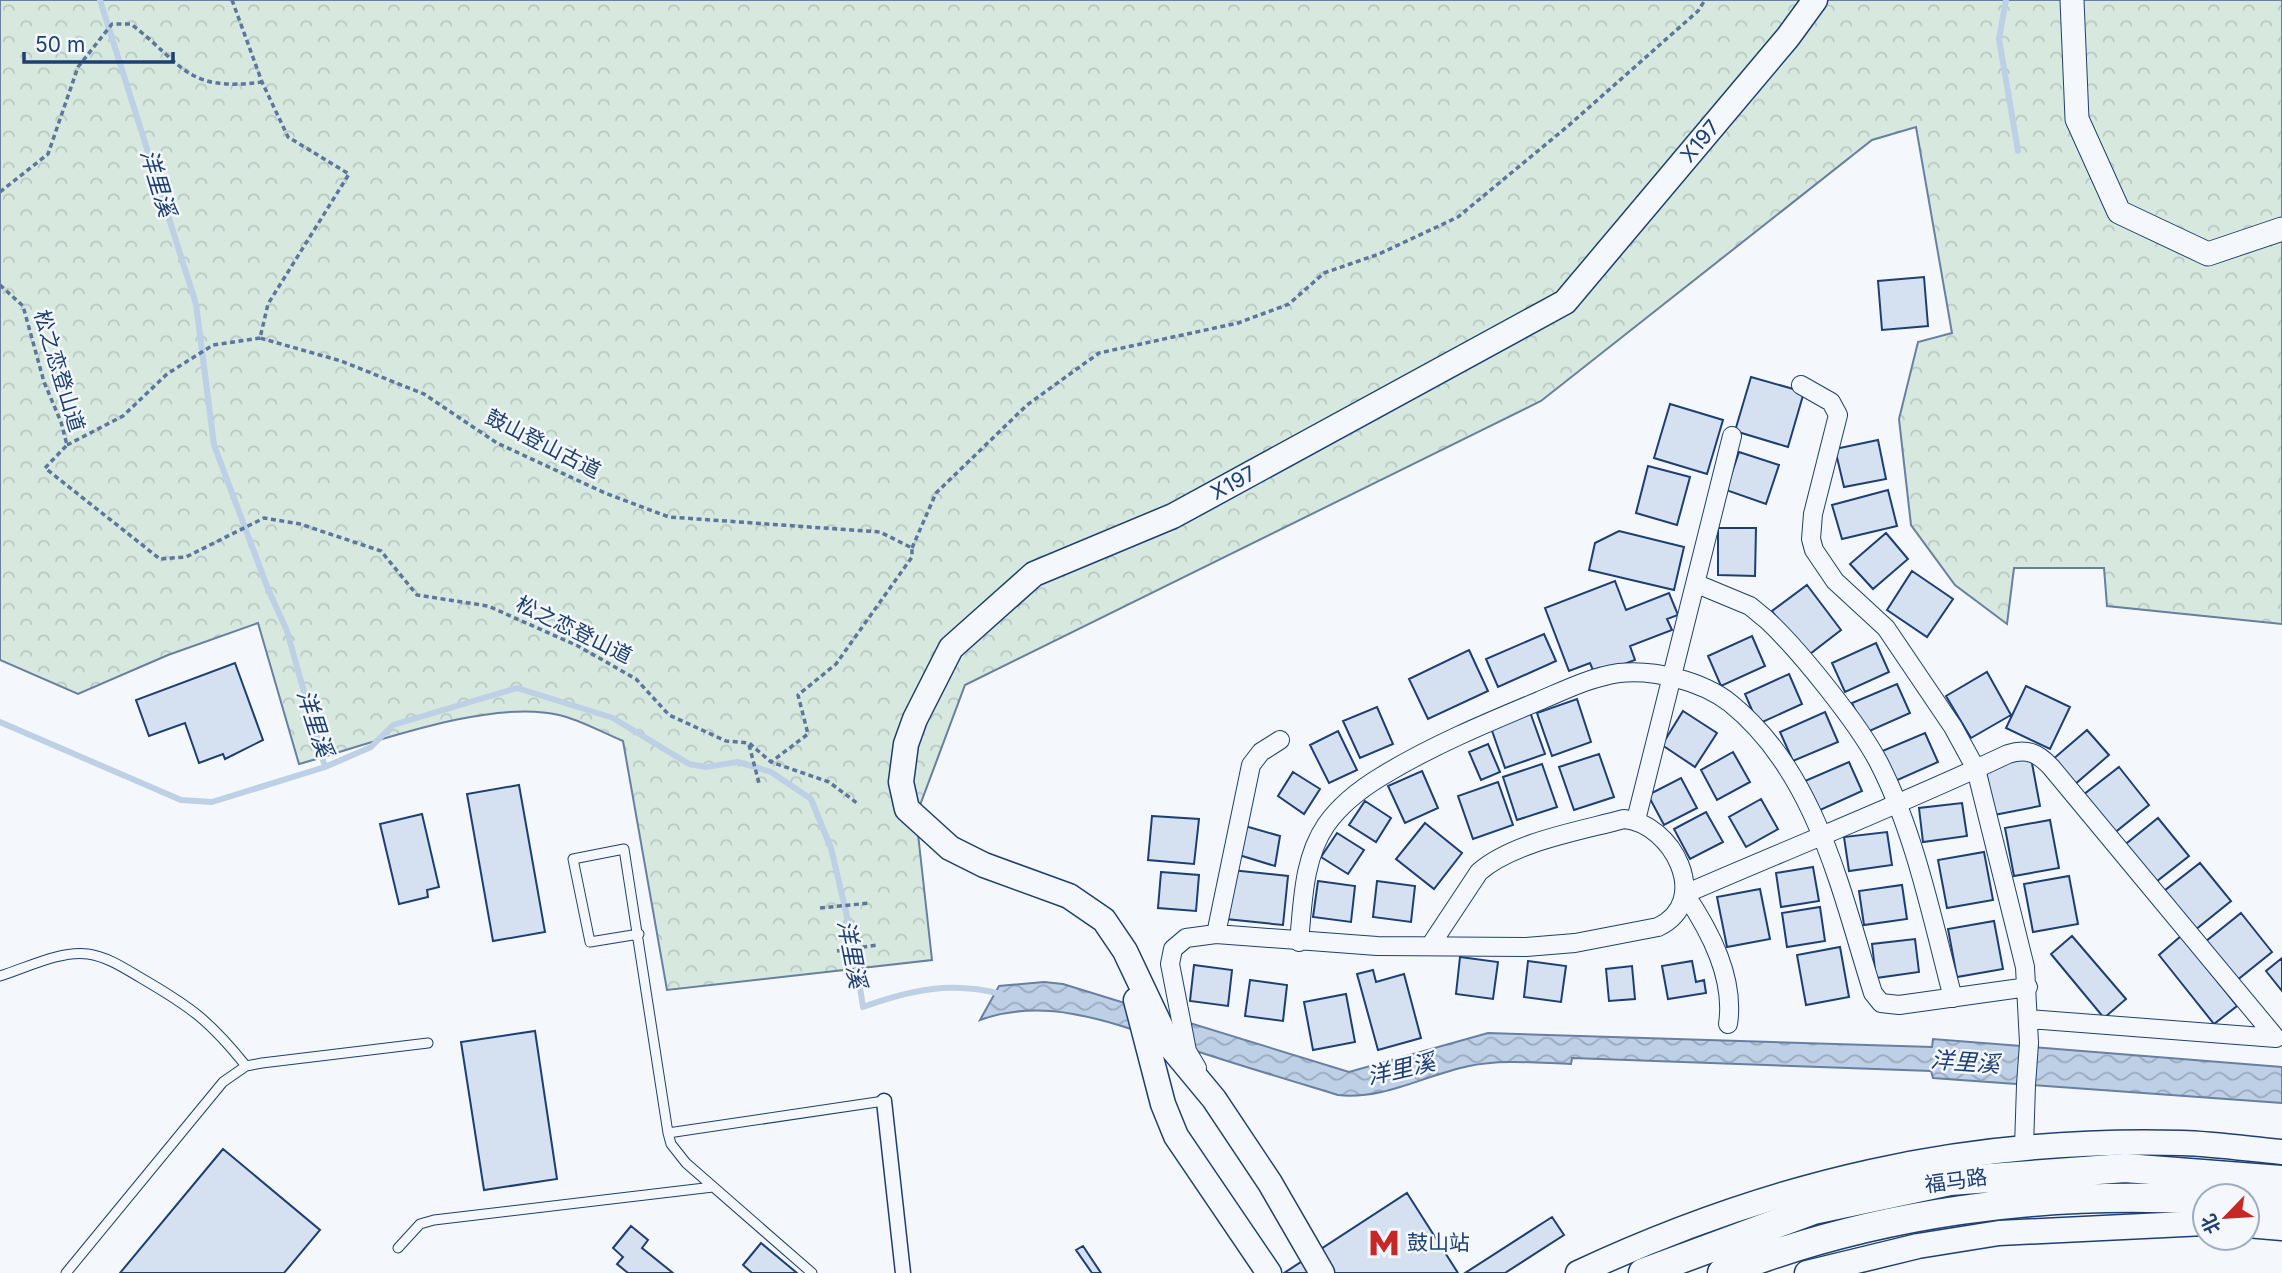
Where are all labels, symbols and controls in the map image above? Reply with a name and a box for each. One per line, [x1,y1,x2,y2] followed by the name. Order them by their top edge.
[24,21,173,65] scale bar
[35,32,85,57] text: 50 m
[1675,115,1725,167] street label: X197
[135,146,182,223] water label: 洋里溪
[29,307,90,435] street label: 松之恋登山道
[481,404,605,483] street label: 鼓山登山古道
[1206,460,1260,505] street label: X197
[512,591,636,668] street label: 松之恋登山道
[291,686,340,763] water label: 洋里溪
[832,917,873,993] water label: 洋里溪
[1930,1046,2003,1079] water label: 洋里溪
[1364,1047,1441,1090] water label: 洋里溪
[1923,1164,1989,1197] street label: 福马路
[2191,1182,2261,1252] north arrow
[2197,1210,2225,1237] text: 北
[1367,1226,1401,1260] metro station icon: 鼓山站
[1407,1230,1470,1255] place label: 鼓山站

